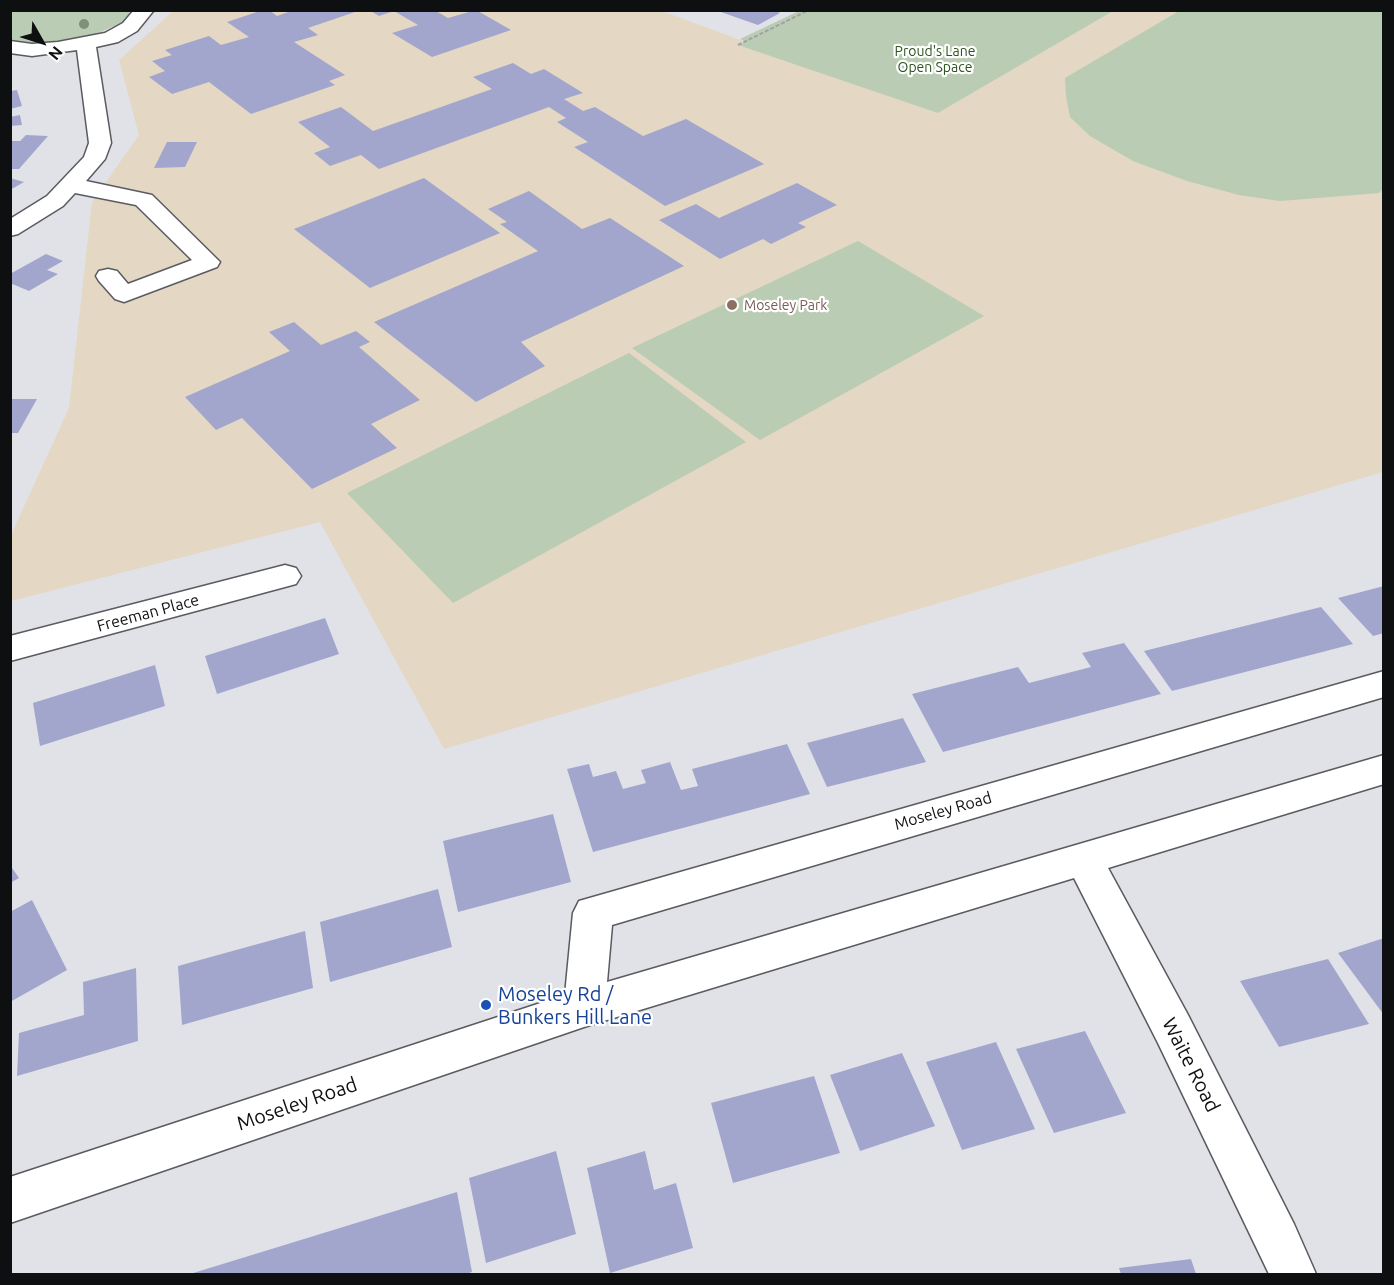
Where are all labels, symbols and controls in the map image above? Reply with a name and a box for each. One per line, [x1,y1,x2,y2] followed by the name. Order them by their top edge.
[12,12,72,72] north arrow
[45,43,67,64] text: N
[895,43,975,76] park label: Proud's Lane Open Space
[744,297,827,313] place label: Moseley Park
[725,298,739,312] marker: Moseley Park
[95,590,201,636] street label: Freeman Place
[892,788,994,834] street label: Moseley Road
[498,982,652,1029] place label: Moseley Rd / Bunkers Hill Lane
[479,998,493,1012] marker: Moseley Rd / Bunkers Hill Lane
[1157,1014,1225,1116] street label: Waite Road
[234,1072,360,1136] street label: Moseley Road

